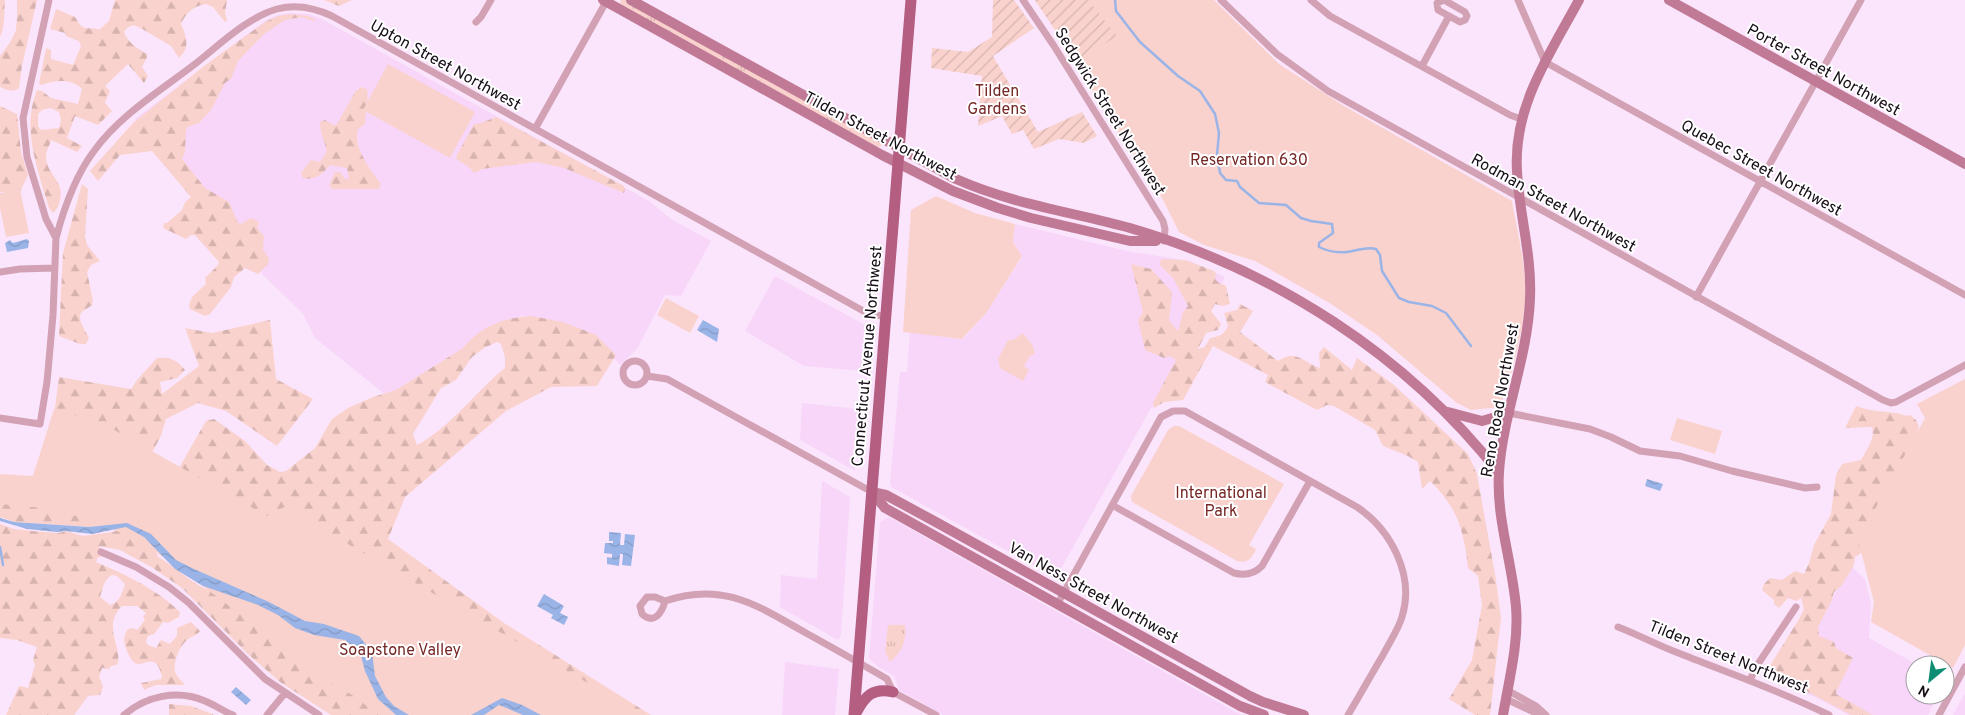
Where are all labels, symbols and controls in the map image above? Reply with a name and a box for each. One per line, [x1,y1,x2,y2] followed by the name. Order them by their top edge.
[366,16,524,116] street label: Upton Street Northwest
[1743,20,1903,121] street label: Porter Street Northwest
[1049,24,1169,200] street label: Sedgwick Street Northwest
[967,82,1027,120] park label: Tilden Gardens
[800,88,960,186] street label: Tilden Street Northwest
[1677,116,1845,221] street label: Quebec Street Northwest
[1467,150,1639,257] street label: Rodman Street Northwest
[1190,151,1308,171] park label: Reservation 630
[848,245,888,468] street label: Connecticut Avenue Northwest
[1478,322,1524,479] street label: Reno Road Northwest
[1175,484,1267,522] park label: International Park
[1004,539,1182,649] street label: Van Ness Street Northwest
[1646,617,1811,699] street label: Tilden Street Northwest
[339,641,461,661] park label: Soapstone Valley
[1905,655,1955,705] north arrow
[1916,680,1933,700] text: N

